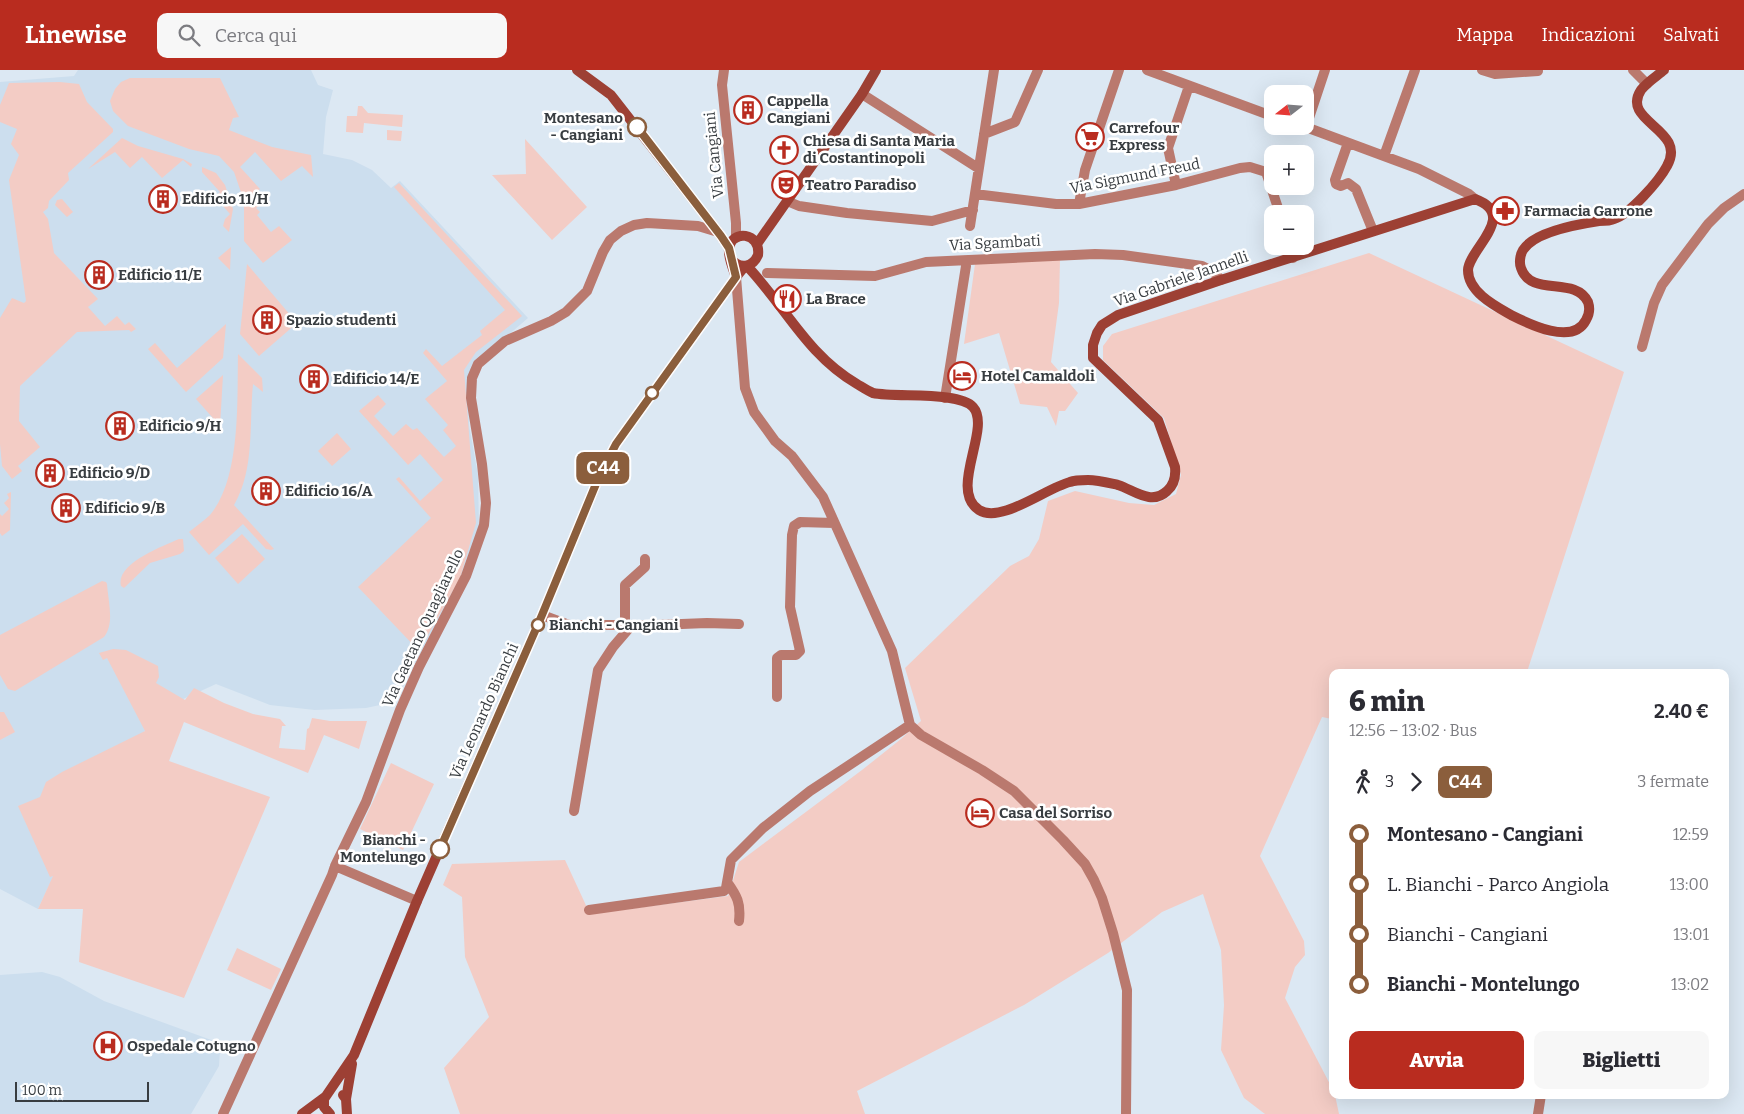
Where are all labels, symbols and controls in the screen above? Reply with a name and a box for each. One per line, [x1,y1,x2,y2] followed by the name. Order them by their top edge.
[157,13,507,58] search box
[25,21,127,49] text: Linewise
[175,21,203,49] icon: search
[215,24,297,47] text: Cerca qui
[1457,24,1513,46] text: Mappa
[1541,24,1635,46] text: Indicazioni
[1663,24,1719,46] text: Salvati
[1264,85,1314,135] north arrow
[1264,85,1314,255] map controls
[767,92,831,127] place label: Cappella Cangiani
[733,95,763,125] building icon: Cappella Cangiani
[544,109,623,144] place label: Montesano - Cangiani
[700,110,727,199] street label: Via Cangiani
[627,117,647,137] marker: Montesano - Cangiani
[1109,119,1179,154] place label: Carrefour Express
[1075,122,1105,152] supermarket icon: Carrefour Express
[803,132,955,167] place label: Chiesa di Santa Maria di Costantinopoli
[769,135,799,165] church icon: Chiesa di Santa Maria di Costantinopoli
[1264,145,1314,195] button: +
[1068,155,1202,197] street label: Via Sigmund Freud
[771,170,801,200] theatre icon: Teatro Paradiso
[805,176,917,194] place label: Teatro Paradiso
[148,184,178,214] building icon: Edificio 11/H
[182,190,269,208] place label: Edificio 11/H
[1490,196,1520,226] pharmacy icon: Farmacia Garrone
[1524,202,1653,220] place label: Farmacia Garrone
[1264,205,1314,255] button: −
[949,232,1042,254] street label: Via Sgambati
[1112,247,1251,310] street label: Via Gabriele Jannelli
[84,260,114,290] building icon: Edificio 11/E
[118,266,202,284] place label: Edificio 11/E
[772,284,802,314] restaurant icon: La Brace
[806,290,866,308] place label: La Brace
[252,305,282,335] building icon: Spazio studenti
[286,311,397,329] place label: Spazio studenti
[947,361,977,391] hotel icon: Hotel Camaldoli
[299,364,329,394] building icon: Edificio 14/E
[981,367,1095,385] place label: Hotel Camaldoli
[333,370,419,388] place label: Edificio 14/E
[645,386,659,400] unlabelled marker
[105,411,135,441] building icon: Edificio 9/H
[139,417,222,435] place label: Edificio 9/H
[574,452,632,484] line badge: C44
[586,457,620,479] text: C44
[35,458,65,488] building icon: Edificio 9/D
[69,464,151,482] place label: Edificio 9/D
[251,476,281,506] building icon: Edificio 16/A
[285,482,373,500] place label: Edificio 16/A
[51,493,81,523] building icon: Edificio 9/B
[85,499,166,517] place label: Edificio 9/B
[378,546,468,710] street label: Via Gaetano Quagliarello
[549,616,679,634] place label: Bianchi - Cangiani
[531,618,545,632] marker: Bianchi - Cangiani
[446,640,522,782] street label: Via Leonardo Bianchi
[1349,685,1424,718] text: 6 min
[1654,700,1709,723] text: 2.40 €
[1349,721,1477,740] text: 12:56 – 13:02 · Bus
[1349,768,1377,796] icon: walk
[1402,768,1430,796] icon: forward
[1448,771,1482,793] text: C44
[1385,772,1394,791] text: 3
[1637,772,1709,791] text: 3 fermate
[965,798,995,828] hotel icon: Casa del Sorriso
[999,804,1112,822] place label: Casa del Sorriso
[1387,823,1583,846] text: Montesano - Cangiani
[1673,825,1709,844] text: 12:59
[340,831,426,866] place label: Bianchi - Montelungo
[430,839,450,859] marker: Bianchi - Montelungo
[1387,873,1609,896] text: L. Bianchi - Parco Angiola
[1669,875,1709,894] text: 13:00
[1387,923,1548,946] text: Bianchi - Cangiani
[1673,925,1709,944] text: 13:01
[1387,973,1580,996] text: Bianchi - Montelungo
[1671,975,1709,994] text: 13:02
[93,1031,123,1061] hospital icon: Ospedale Cotugno
[1349,1031,1524,1089] button: Avvia
[1534,1031,1709,1089] button: Biglietti
[127,1037,256,1055] place label: Ospedale Cotugno
[15,1079,149,1102] scale bar
[22,1082,62,1099] text: 100 m

